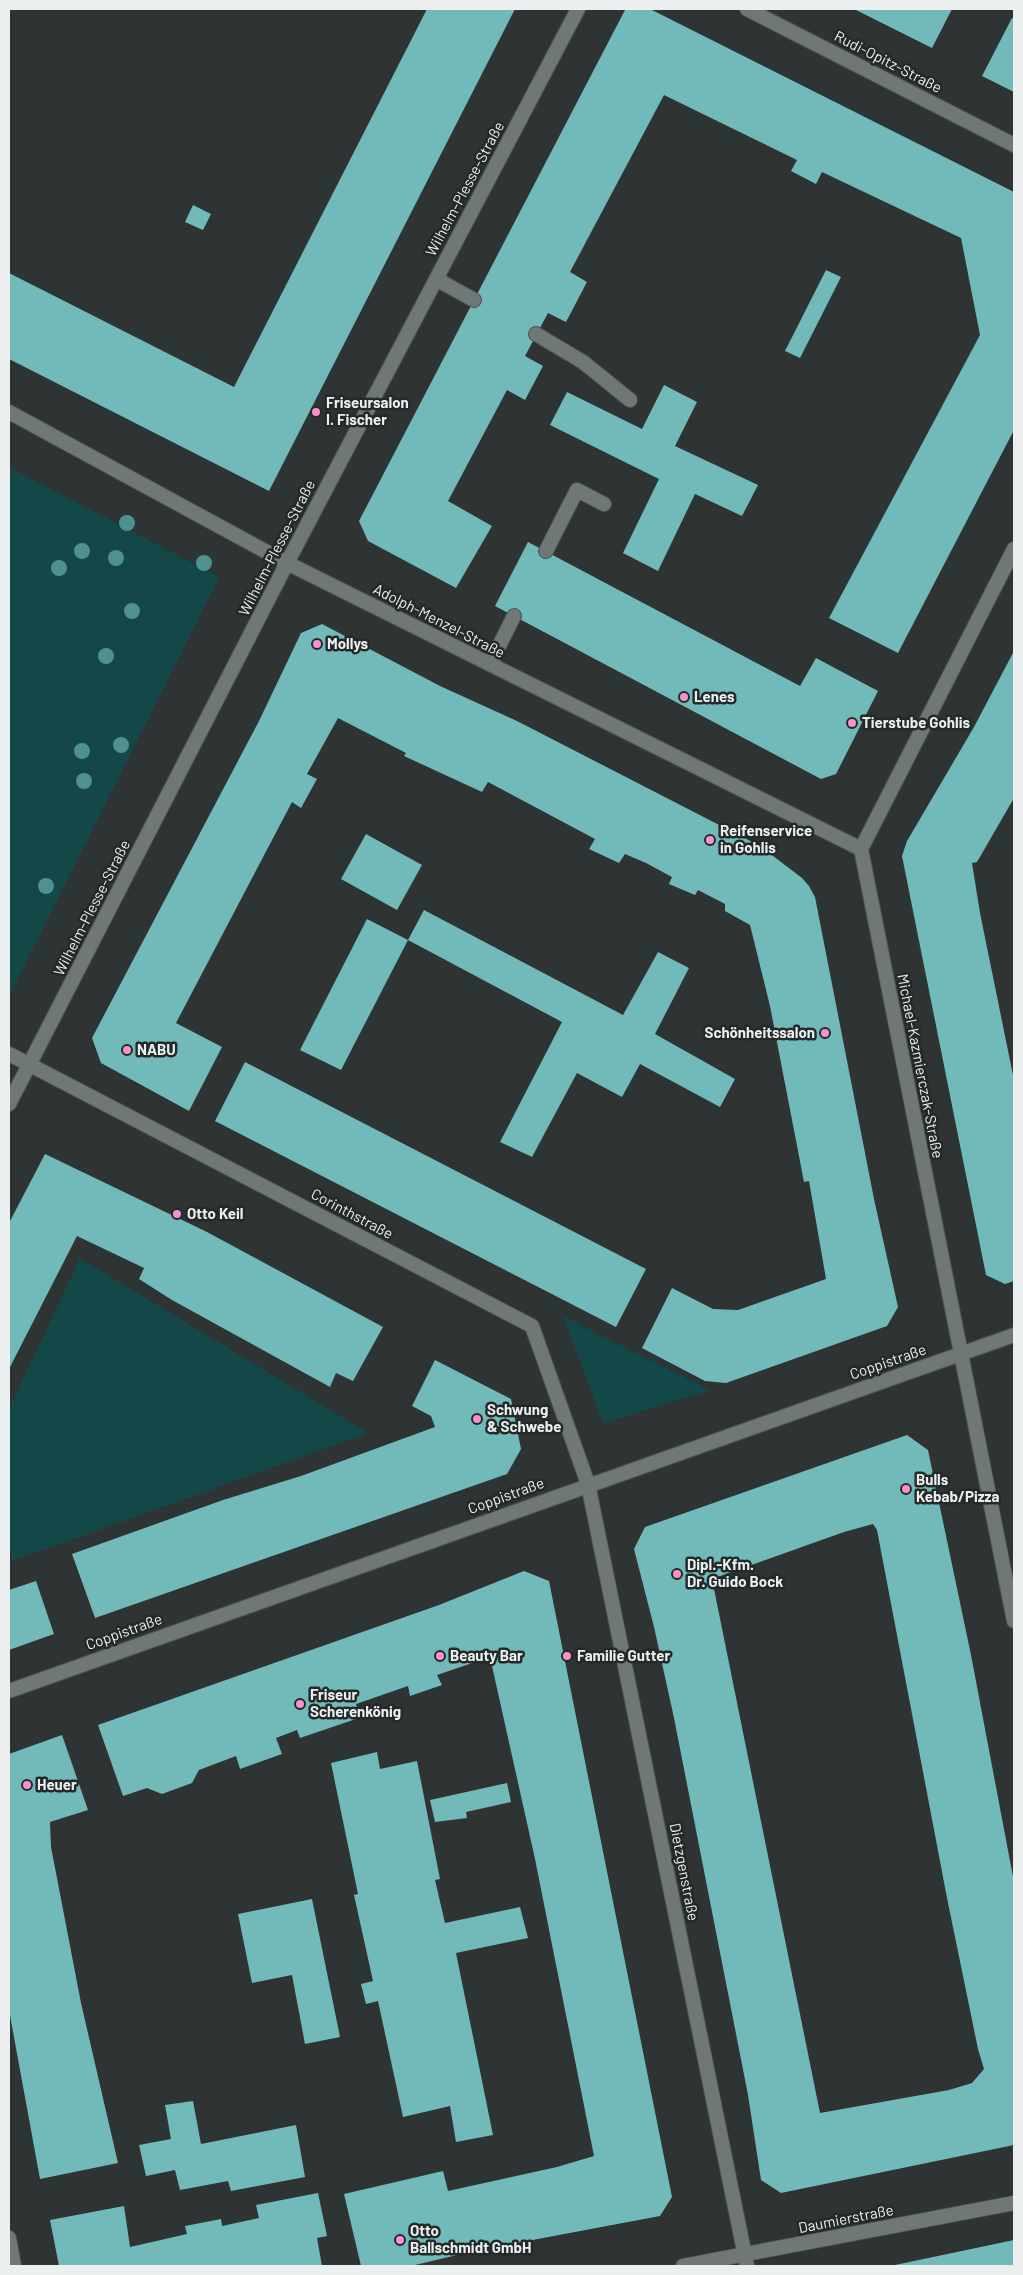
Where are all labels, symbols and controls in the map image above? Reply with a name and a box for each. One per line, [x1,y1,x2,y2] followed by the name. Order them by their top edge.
[831,27,945,97] street label: Rudi-Opitz-Straße
[422,119,508,259] street label: Wilhelm-Plesse-Straße
[326,394,409,429] place label: Friseursalon I. Fischer
[310,406,322,418] marker: Friseursalon I. Fischer
[235,477,319,619] street label: Wilhelm-Plesse-Straße
[370,580,508,662] street label: Adolph-Menzel-Straße
[327,635,368,653] place label: Mollys
[311,638,323,650] marker: Mollys
[694,688,735,706] place label: Lenes
[678,691,690,703] marker: Lenes
[862,714,970,732] place label: Tierstube Gohlis
[846,717,858,729] marker: Tierstube Gohlis
[720,822,812,857] place label: Reifenservice in Gohlis
[704,834,716,846] marker: Reifenservice in Gohlis
[50,837,134,979] street label: Wilhelm-Plesse-Straße
[893,972,947,1160] street label: Michael-Kazmierczak-Straße
[704,1024,815,1042] place label: Schönheitssalon
[819,1027,831,1039] marker: Schönheitssalon
[137,1041,176,1059] place label: NABU
[121,1044,133,1056] marker: NABU
[308,1185,396,1243] street label: Corinthstraße
[187,1205,243,1223] place label: Otto Keil
[171,1208,183,1220] marker: Otto Keil
[847,1341,929,1383] street label: Coppistraße
[487,1401,562,1436] place label: Schwung & Schwebe
[471,1413,483,1425] marker: Schwung & Schwebe
[916,1471,999,1506] place label: Bulls Kebab/Pizza
[465,1474,547,1518] street label: Coppistraße
[900,1483,912,1495] marker: Bulls Kebab/Pizza
[687,1556,783,1591] place label: Dipl.-Kfm. Dr. Guido Bock
[671,1568,683,1580] marker: Dipl.-Kfm. Dr. Guido Bock
[83,1610,165,1654] street label: Coppistraße
[450,1647,523,1665] place label: Beauty Bar
[577,1647,670,1665] place label: Familie Gutter
[434,1650,446,1662] marker: Beauty Bar
[561,1650,573,1662] marker: Familie Gutter
[310,1686,401,1721] place label: Friseur Scherenkönig
[294,1698,306,1710] marker: Friseur Scherenkönig
[37,1776,77,1794] place label: Heuer
[21,1779,33,1791] marker: Heuer
[666,1822,702,1922] street label: Dietzgenstraße
[797,2201,895,2237] street label: Daumierstraße
[410,2222,531,2257] place label: Otto Ballschmidt GmbH
[394,2234,406,2246] marker: Otto Ballschmidt GmbH

